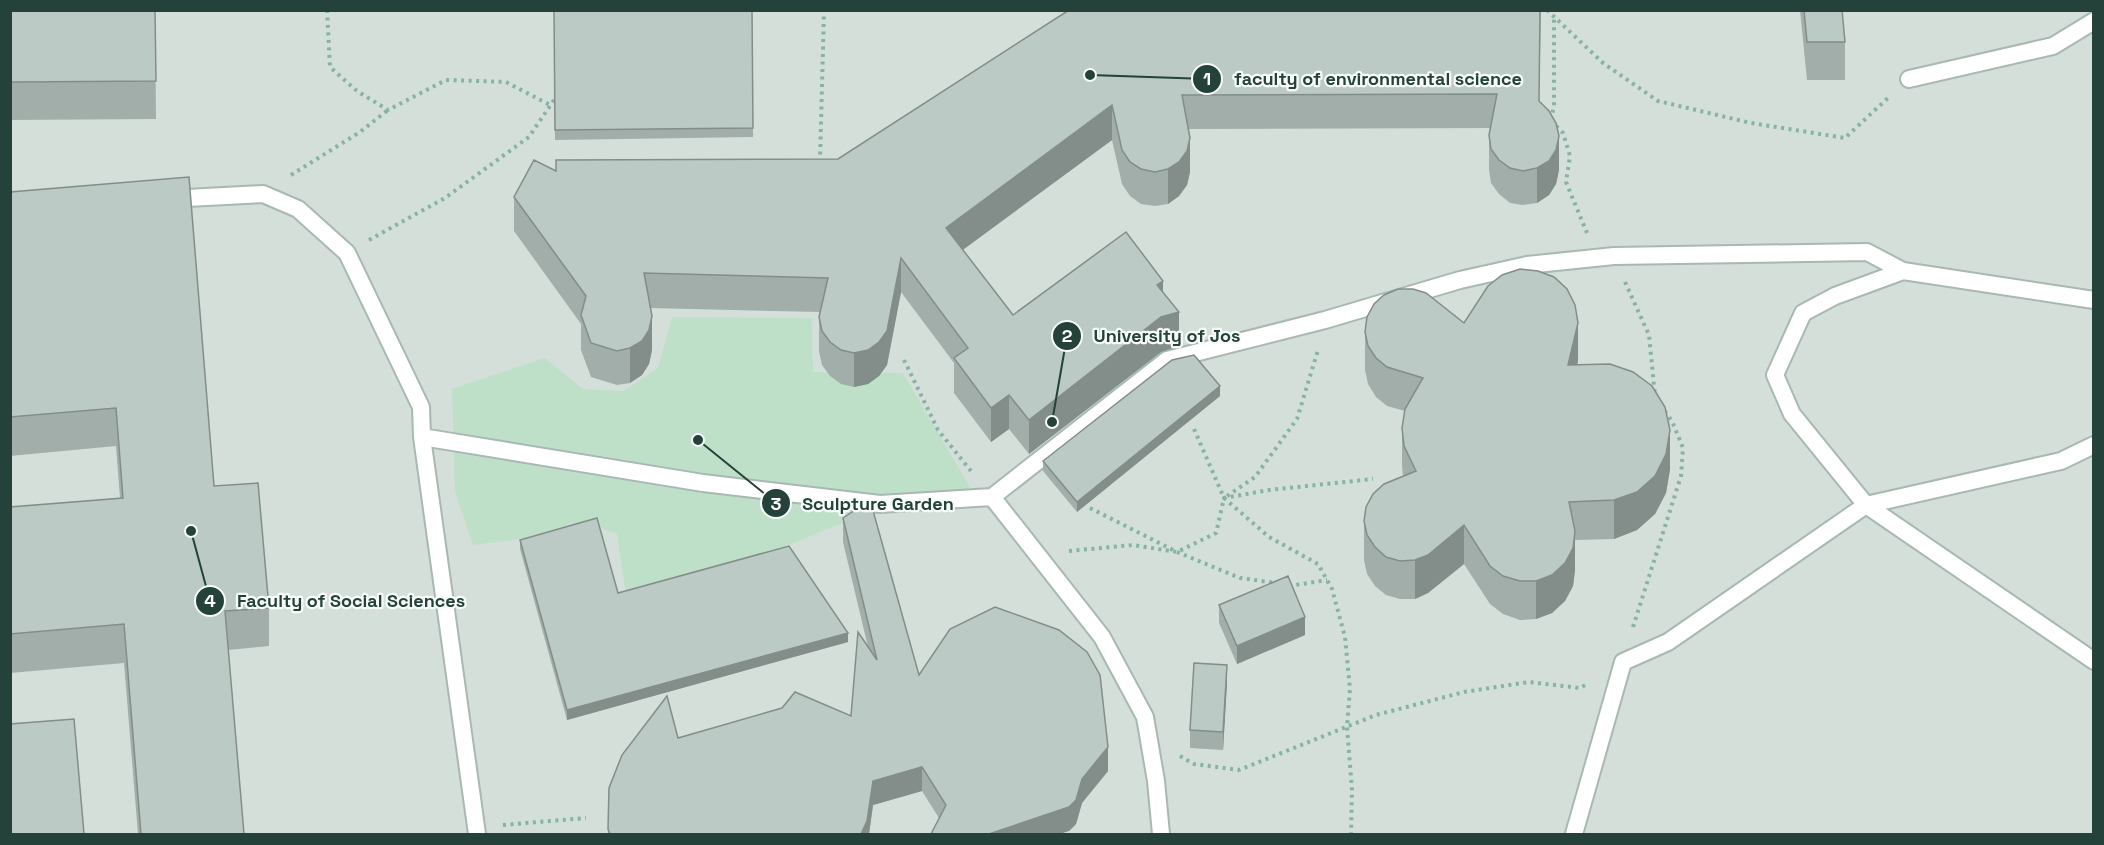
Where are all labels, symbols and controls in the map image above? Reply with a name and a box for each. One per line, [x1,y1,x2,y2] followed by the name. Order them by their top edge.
[1192,61,1534,97] callout: faculty of environmental science
[1203,67,1211,90] text: 1
[1234,67,1522,90] text: faculty of environmental science
[1052,318,1253,354] callout: University of Jos
[1062,324,1073,347] text: 2
[1094,324,1240,347] text: University of Jos
[761,485,966,521] callout: Sculpture Garden
[771,492,782,515] text: 3
[802,492,954,515] text: Sculpture Garden
[195,583,477,619] callout: Faculty of Social Sciences
[204,589,216,612] text: 4
[237,589,465,612] text: Faculty of Social Sciences

